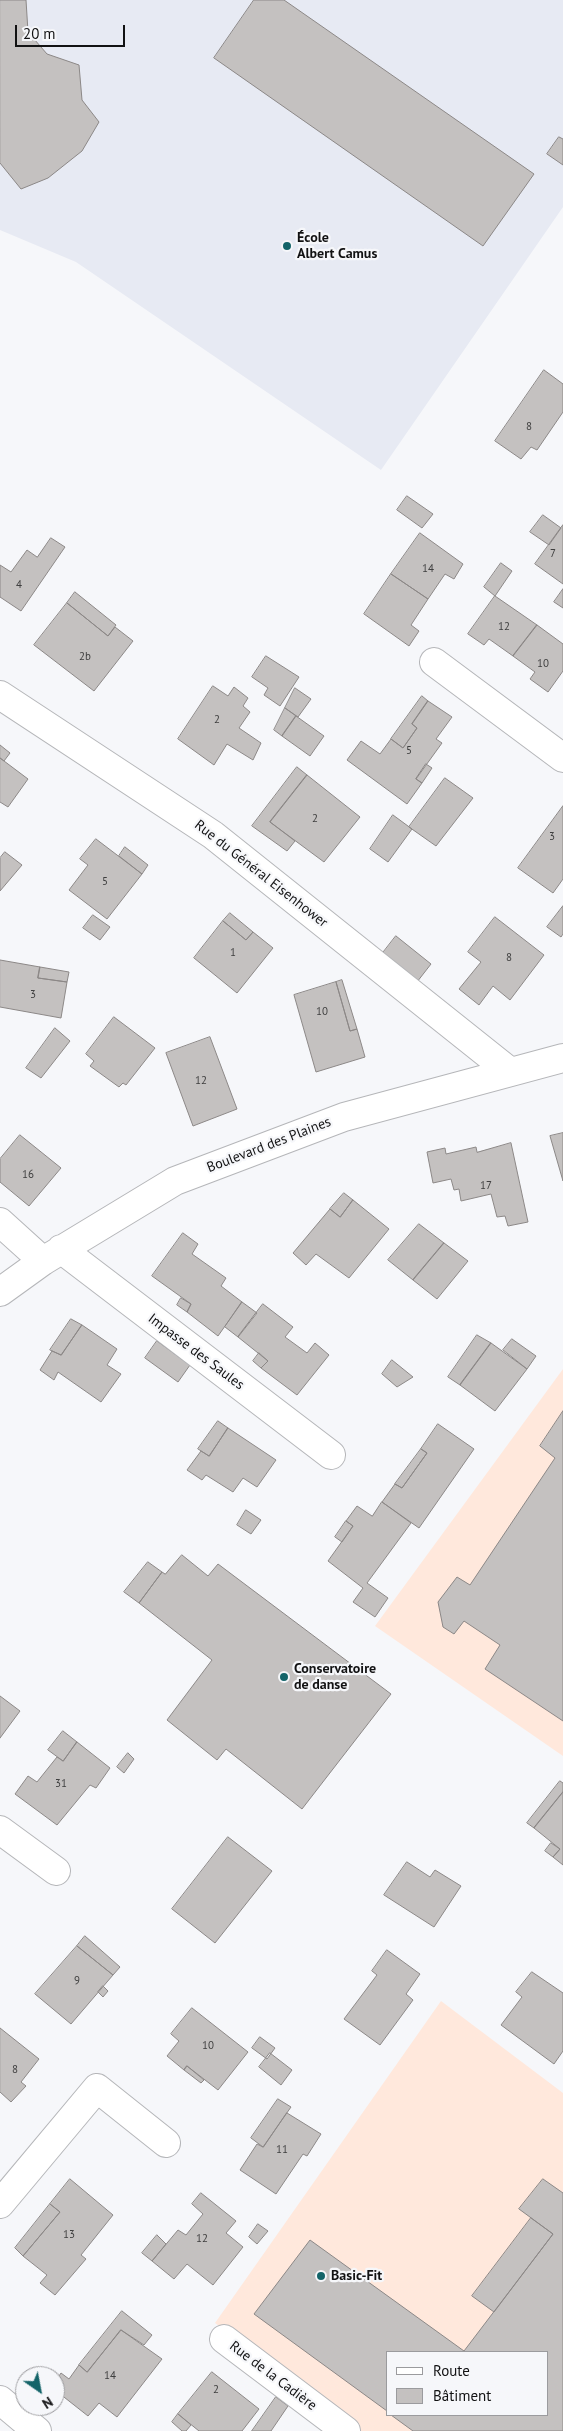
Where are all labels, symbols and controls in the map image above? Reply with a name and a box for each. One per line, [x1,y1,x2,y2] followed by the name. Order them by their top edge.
[18,15,128,47] scale bar
[23,24,56,43] text: 20 m
[297,230,377,262] place label: École Albert Camus
[281,240,293,252] marker: École Albert Camus
[526,420,532,434] house number: 8
[550,547,556,561] house number: 7
[422,562,434,576] house number: 14
[16,578,22,592] house number: 4
[498,620,510,634] house number: 12
[79,650,91,664] house number: 2b
[537,657,549,671] house number: 10
[214,713,220,727] house number: 2
[406,744,412,758] house number: 5
[312,812,318,826] house number: 2
[191,817,331,931] street label: Rue du Général Eisenhower
[549,830,555,844] house number: 3
[102,875,108,889] house number: 5
[230,946,236,960] house number: 1
[506,951,512,965] house number: 8
[30,988,36,1002] house number: 3
[316,1005,328,1019] house number: 10
[195,1074,207,1088] house number: 12
[205,1114,333,1176] street label: Boulevard des Plaines
[22,1168,34,1182] house number: 16
[480,1179,492,1193] house number: 17
[145,1310,247,1394] street label: Impasse des Saules
[294,1661,376,1694] place label: Conservatoire de danse
[278,1671,290,1683] marker: Conservatoire de danse
[55,1777,67,1791] house number: 31
[74,1974,80,1988] house number: 9
[202,2039,214,2053] house number: 10
[12,2063,18,2077] house number: 8
[276,2143,288,2157] house number: 11
[63,2228,75,2242] house number: 13
[196,2232,208,2246] house number: 12
[331,2268,382,2284] place label: Basic-Fit
[315,2270,327,2282] marker: Basic-Fit
[226,2338,320,2414] street label: Rue de la Cadière
[386,2351,548,2416] legend
[433,2361,470,2380] text: Route
[15,2366,65,2416] north arrow
[104,2369,116,2383] house number: 14
[213,2383,219,2397] house number: 2
[433,2386,491,2405] text: Bâtiment
[39,2393,56,2413] text: N

